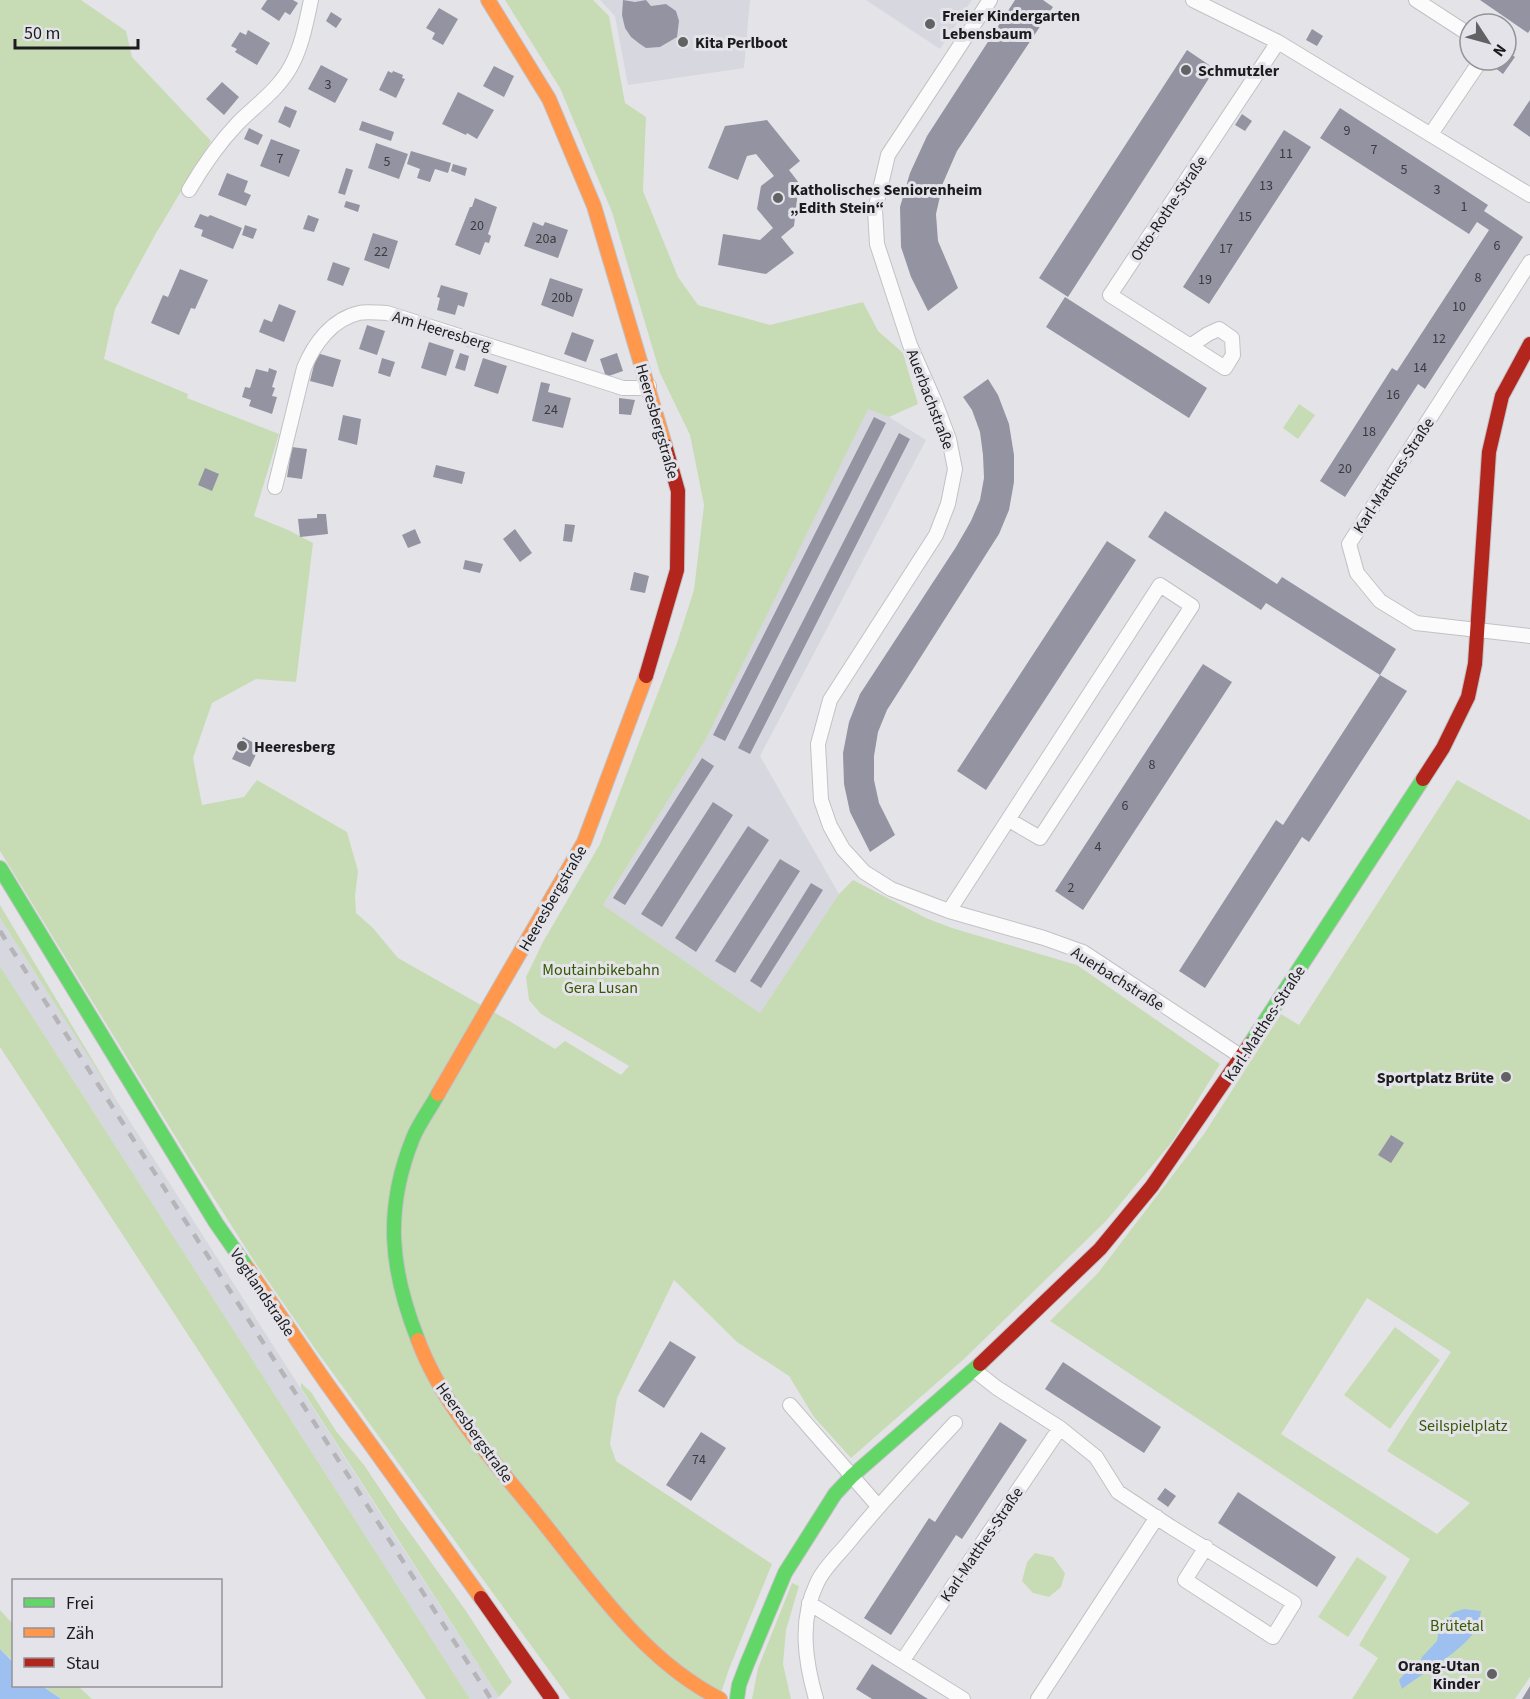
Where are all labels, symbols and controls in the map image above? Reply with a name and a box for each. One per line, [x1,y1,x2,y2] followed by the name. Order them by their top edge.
[942,5,1080,45] place label: Freier Kindergarten Lebensbaum
[15,12,138,50] scale bar
[1458,12,1518,72] north arrow
[923,17,937,31] marker: Freier Kindergarten Lebensbaum
[24,21,60,46] text: 50 m
[695,32,788,54] place label: Kita Perlboot
[676,35,690,49] marker: Kita Perlboot
[1487,39,1511,61] text: N
[1198,60,1280,82] place label: Schmutzler
[1179,63,1193,77] marker: Schmutzler
[325,75,332,95] house number: 3
[1344,121,1351,141] house number: 9
[1371,140,1378,160] house number: 7
[1279,144,1293,164] house number: 11
[277,149,284,169] house number: 7
[1125,151,1212,266] street label: Otto-Rothe-Straße
[384,152,391,172] house number: 5
[1401,160,1408,180] house number: 5
[1259,176,1273,196] house number: 13
[790,179,982,219] place label: Katholisches Seniorenheim „Edith Stein“
[1434,180,1441,200] house number: 3
[771,191,785,205] marker: Katholisches Seniorenheim „Edith Stein“
[1461,197,1468,217] house number: 1
[1238,207,1252,227] house number: 15
[470,216,484,236] house number: 20
[536,229,556,249] house number: 20a
[1494,236,1501,256] house number: 6
[1219,239,1233,259] house number: 17
[374,242,388,262] house number: 22
[1475,268,1482,288] house number: 8
[1198,270,1212,290] house number: 19
[551,288,573,308] house number: 20b
[1452,297,1466,317] house number: 10
[390,306,494,356] street label: Am Heeresberg
[1432,329,1446,349] house number: 12
[901,346,959,453] street label: Auerbachstraße
[1413,358,1427,378] house number: 14
[630,361,684,481] street label: Heeresbergstraße
[1386,385,1400,405] house number: 16
[544,400,558,420] house number: 24
[1348,413,1440,538] street label: Karl-Matthes-Straße
[1362,422,1376,442] house number: 18
[1338,459,1352,479] house number: 20
[254,736,336,758] place label: Heeresberg
[235,739,249,753] marker: Heeresberg
[1149,755,1156,775] house number: 8
[1122,796,1129,816] house number: 6
[1095,837,1102,857] house number: 4
[514,842,592,955] street label: Heeresbergstraße
[1068,878,1075,898] house number: 2
[1067,942,1168,1016] street label: Auerbachstraße
[542,959,660,999] park label: Moutainbikebahn Gera Lusan
[1219,961,1311,1086] street label: Karl-Matthes-Straße
[1377,1067,1494,1089] place label: Sportplatz Brüte
[1499,1070,1513,1084] marker: Sportplatz Brüte
[225,1244,300,1341] street label: Vogtlandstraße
[430,1378,518,1487] street label: Heeresbergstraße
[1418,1415,1508,1437] park label: Seilspielplatz
[692,1450,706,1470] house number: 74
[935,1483,1028,1606] street label: Karl-Matthes-Straße
[12,1579,222,1687] legend
[66,1591,94,1616] text: Frei
[1430,1615,1484,1637] park label: Brütetal
[66,1621,94,1646] text: Zäh
[66,1651,100,1676] text: Stau
[1398,1655,1481,1695] place label: Orang-Utan Kinder
[1485,1667,1499,1681] marker: Orang-Utan Kinder

